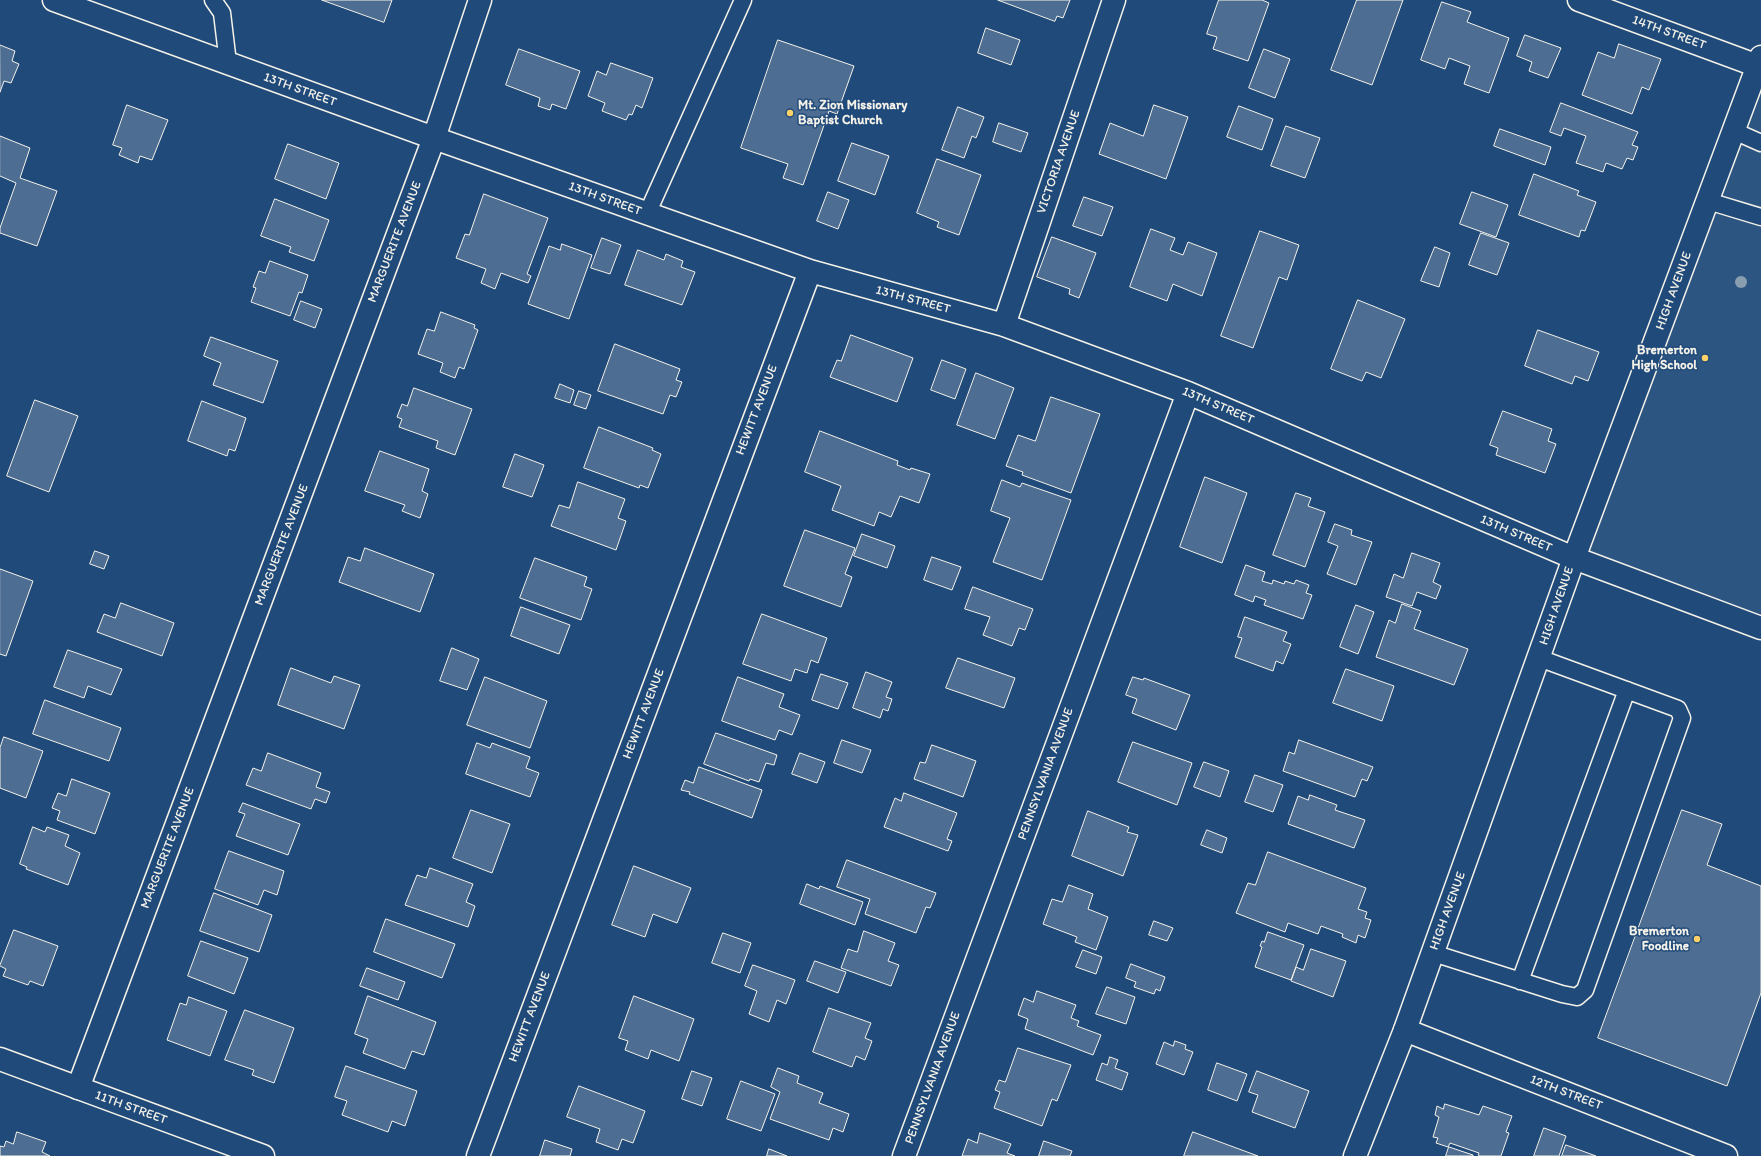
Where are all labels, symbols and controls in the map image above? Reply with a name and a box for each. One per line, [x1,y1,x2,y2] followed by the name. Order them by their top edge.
[1630,12,1708,54] street label: 14TH STREET
[261,70,339,110] street label: 13TH STREET
[798,98,907,129] place label: Mt. Zion Missionary Baptist Church
[785,108,795,118] marker: Mt. Zion Missionary Baptist Church
[1034,108,1084,216] street label: VICTORIA AVENUE
[365,179,425,305] street label: MARGUERITE AVENUE
[566,179,644,219] street label: 13TH STREET
[1653,250,1695,332] street label: HIGH AVENUE
[874,283,952,317] street label: 13TH STREET
[1631,343,1697,374] place label: Bremerton High School
[1700,353,1710,363] marker: Bremerton High School
[733,363,781,457] street label: HEWITT AVENUE
[1180,384,1256,428] street label: 13TH STREET
[252,482,312,608] street label: MARGUERITE AVENUE
[1478,512,1554,556] street label: 13TH STREET
[1536,565,1578,647] street label: HIGH AVENUE
[620,667,668,761] street label: HEWITT AVENUE
[1015,706,1077,842] street label: PENNSYLVANIA AVENUE
[138,785,198,911] street label: MARGUERITE AVENUE
[1427,870,1469,952] street label: HIGH AVENUE
[1629,924,1689,955] place label: Bremerton Foodline
[1692,934,1702,944] marker: Bremerton Foodline
[506,970,554,1064] street label: HEWITT AVENUE
[902,1010,964,1146] street label: PENNSYLVANIA AVENUE
[1528,1072,1604,1114] street label: 12TH STREET
[93,1088,169,1128] street label: 11TH STREET

